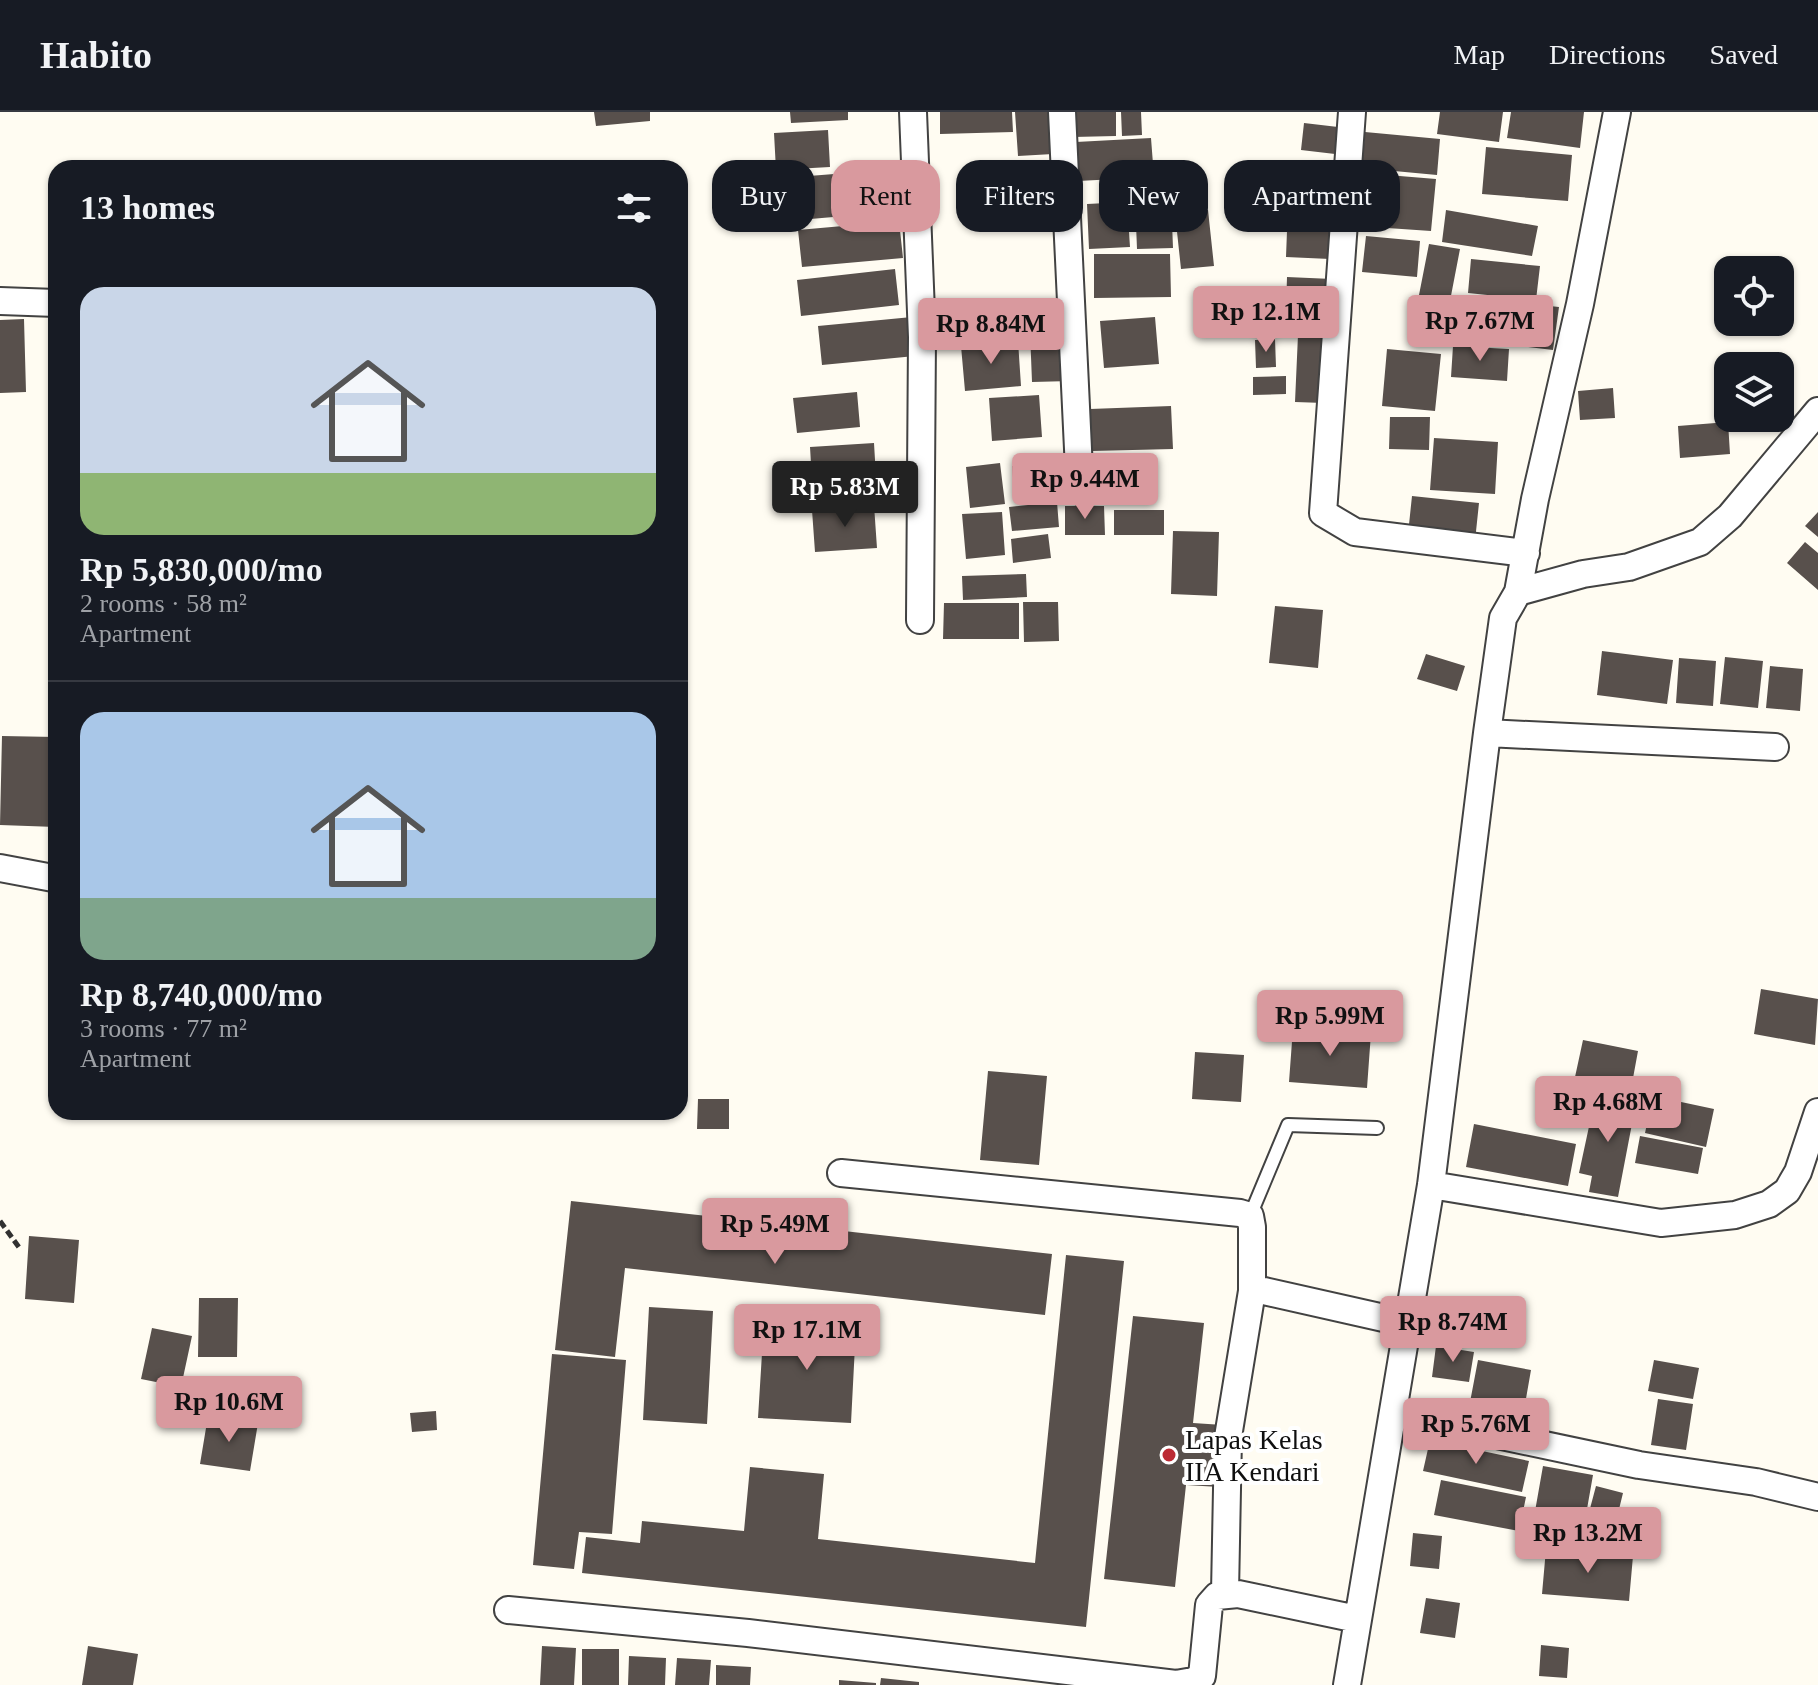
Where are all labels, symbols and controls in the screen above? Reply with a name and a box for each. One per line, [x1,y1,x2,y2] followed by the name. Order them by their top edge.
[40,34,152,76] text: Habito
[1454,39,1505,70] text: Map
[1549,39,1666,70] text: Directions
[1710,39,1778,70] text: Saved
[712,160,815,232] chip: Buy
[831,160,940,232] chip: Rent
[956,160,1083,232] chip: Filters
[1099,160,1208,232] chip: New
[1224,160,1400,232] chip: Apartment
[612,186,656,230] icon: filters
[80,189,215,226] text: 13 homes
[1714,256,1794,432] map controls
[1714,256,1794,336] button: locate
[1183,286,1349,354] pin: Rp 12.1M
[1397,295,1563,363] pin: Rp 7.67M
[1211,297,1321,326] text: Rp 12.1M
[908,298,1074,366] pin: Rp 8.84M
[1425,306,1535,335] text: Rp 7.67M
[936,309,1046,338] text: Rp 8.84M
[296,339,440,483] icon: home
[1714,352,1794,432] button: layers
[1002,453,1168,521] pin: Rp 9.44M
[762,461,928,529] pin: Rp 5.83M
[1030,464,1140,493] text: Rp 9.44M
[790,472,900,501] text: Rp 5.83M
[80,551,323,588] text: Rp 5,830,000/mo
[80,589,247,618] text: 2 rooms · 58 m²
[80,619,191,648] text: Apartment
[296,764,440,908] icon: home
[80,976,323,1013] text: Rp 8,740,000/mo
[1247,990,1413,1058] pin: Rp 5.99M
[1275,1001,1385,1030] text: Rp 5.99M
[80,1014,247,1043] text: 3 rooms · 77 m²
[80,1044,191,1073] text: Apartment
[1525,1076,1691,1144] pin: Rp 4.68M
[1553,1087,1663,1116] text: Rp 4.68M
[692,1198,858,1266] pin: Rp 5.49M
[720,1209,830,1238] text: Rp 5.49M
[1370,1296,1536,1364] pin: Rp 8.74M
[724,1304,890,1372] pin: Rp 17.1M
[1398,1307,1508,1336] text: Rp 8.74M
[752,1315,862,1344] text: Rp 17.1M
[146,1376,312,1444] pin: Rp 10.6M
[174,1387,284,1416] text: Rp 10.6M
[1393,1398,1559,1466] pin: Rp 5.76M
[1421,1409,1531,1438] text: Rp 5.76M
[1185,1424,1323,1487] place label: Lapas Kelas IIA Kendari
[1160,1446,1178,1464] marker: Lapas Kelas IIA Kendari
[1505,1507,1671,1575] pin: Rp 13.2M
[1533,1518,1643,1547] text: Rp 13.2M

